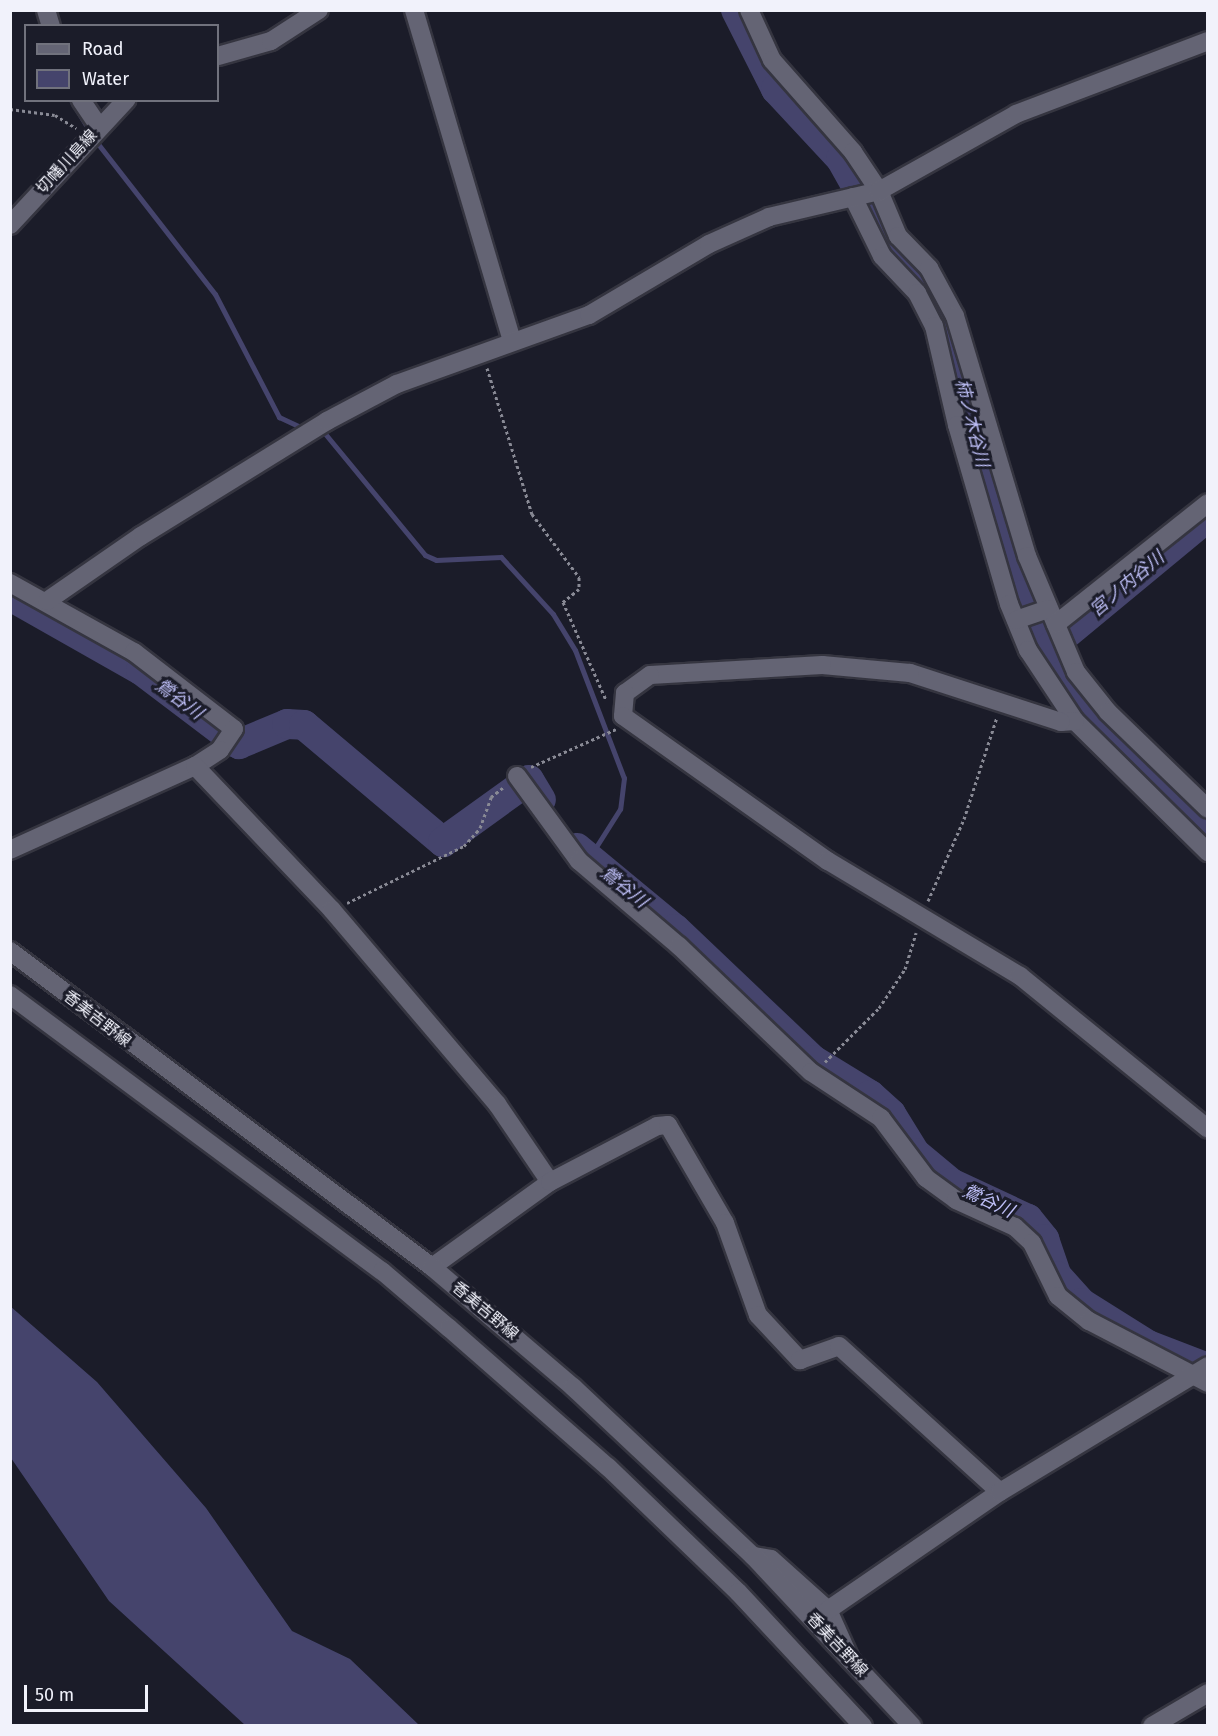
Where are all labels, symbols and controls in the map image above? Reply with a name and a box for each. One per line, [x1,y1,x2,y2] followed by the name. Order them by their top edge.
[24,24,219,102] legend
[82,38,124,60] text: Road
[82,68,129,90] text: Water
[33,126,101,198] street label: 切幡川島線
[951,377,993,469] water label: 柿ノ木谷川
[1086,547,1168,621] water label: 宮ノ内谷川
[151,674,207,724] water label: 鶯谷川
[596,862,652,912] water label: 鶯谷川
[60,987,134,1051] street label: 香美吉野線
[959,1180,1017,1222] water label: 鶯谷川
[448,1278,522,1344] street label: 香美吉野線
[803,1609,871,1681] street label: 香美吉野線
[27,1673,152,1711] scale bar
[35,1684,74,1706] text: 50 m

